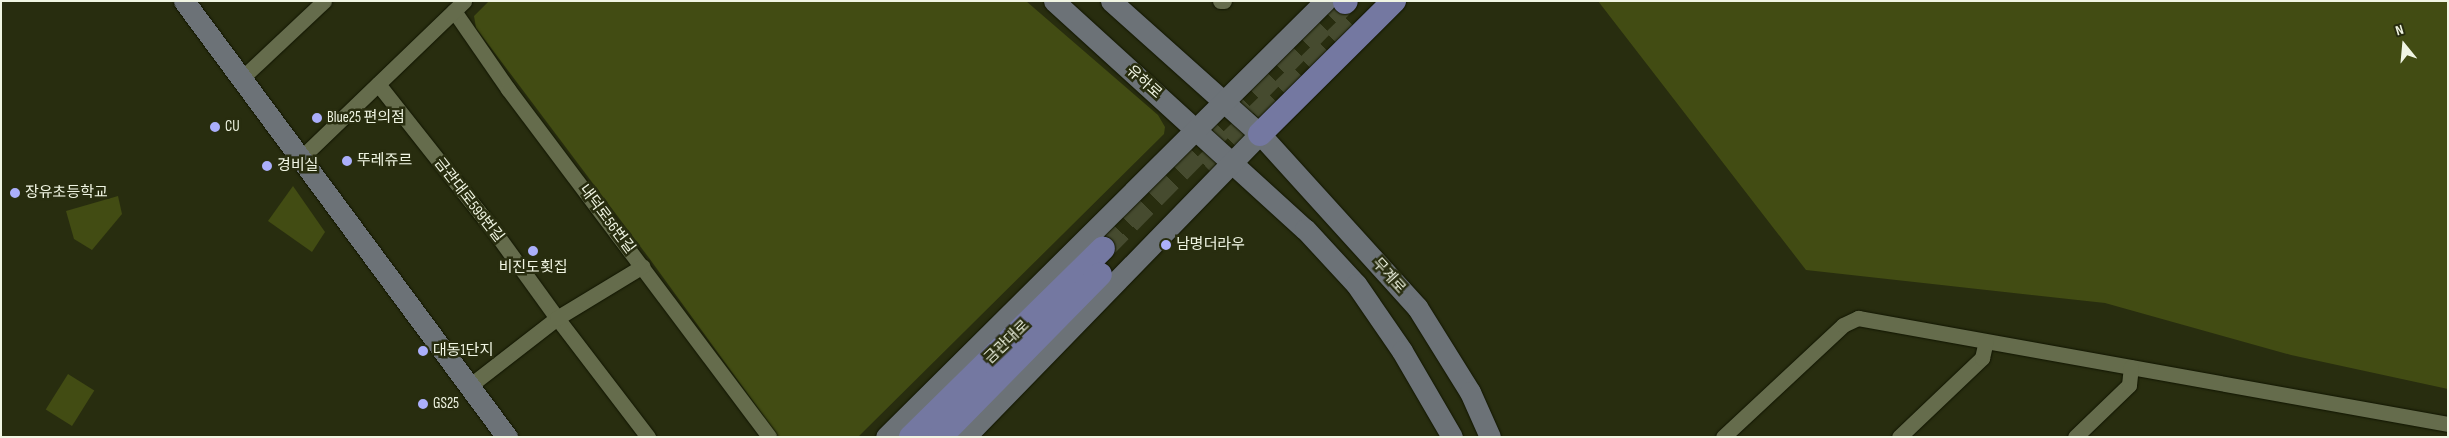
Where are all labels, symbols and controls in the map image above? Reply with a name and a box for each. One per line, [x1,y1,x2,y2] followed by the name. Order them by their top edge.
[2379,20,2429,70] north arrow
[2393,21,2406,39] text: N
[1123,61,1165,103] street label: 유하로
[327,109,405,127] place label: Blue25 편의점
[311,112,323,124] marker: Blue25 편의점
[225,118,240,136] place label: CU
[209,121,221,133] marker: CU
[357,152,412,170] place label: 뚜레쥬르
[430,154,508,246] street label: 금관대로599번길
[341,155,353,167] marker: 뚜레쥬르
[277,157,318,175] place label: 경비실
[261,160,273,172] marker: 경비실
[575,181,639,257] street label: 내덕로56번길
[25,184,108,202] place label: 장유초등학교
[9,187,21,199] marker: 장유초등학교
[1176,236,1245,254] place label: 남명더라우
[1160,239,1172,251] marker: 남명더라우
[527,245,539,257] marker: 비진도횟집
[1368,255,1410,297] street label: 무계로
[499,259,567,277] place label: 비진도횟집
[981,316,1033,368] street label: 금관대로
[433,342,493,360] place label: 대동1단지
[417,345,429,357] marker: 대동1단지
[433,395,459,413] place label: GS25
[417,398,429,410] marker: GS25

